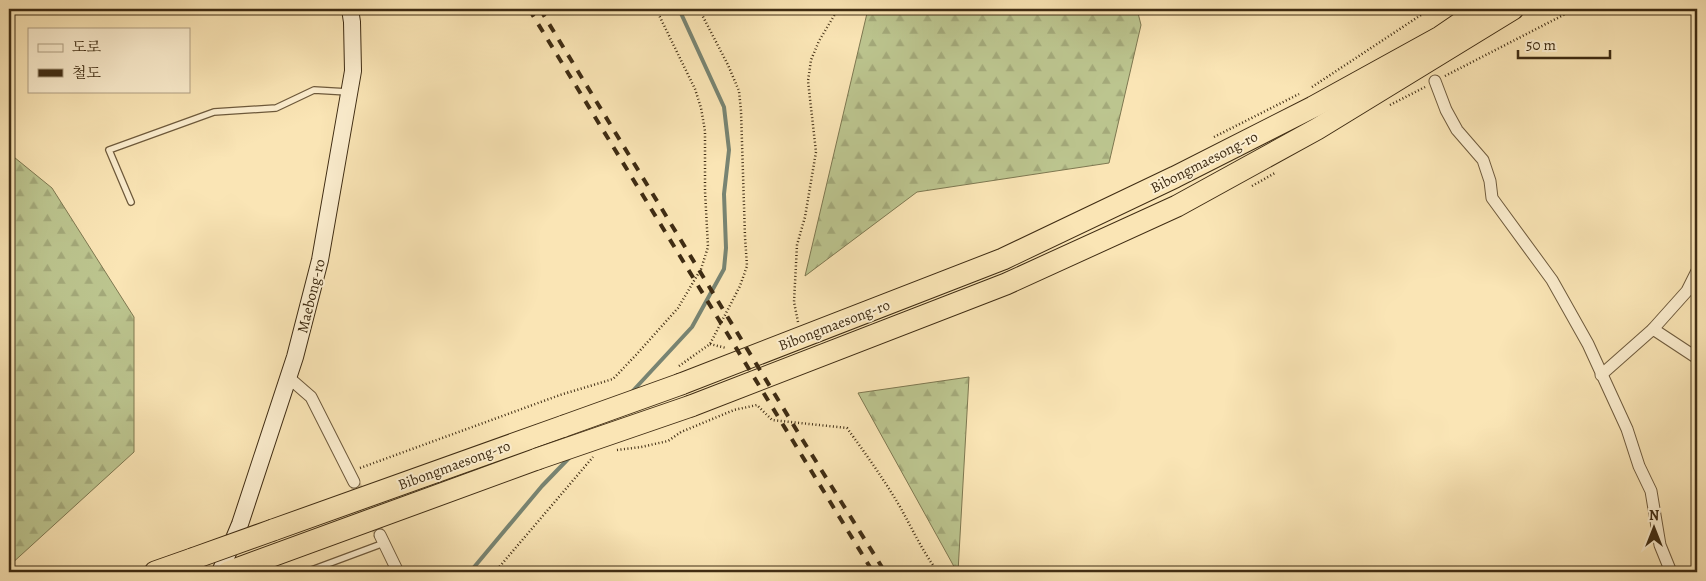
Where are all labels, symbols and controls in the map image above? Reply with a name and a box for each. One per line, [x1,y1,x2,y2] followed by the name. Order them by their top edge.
[28,28,190,92] legend
[1518,28,1611,60] scale bar
[1526,35,1556,55] text: 50 m
[72,37,101,57] text: 도로
[72,63,101,83] text: 철도
[1147,126,1261,198] street label: Bibongmaesong-ro
[292,257,330,335] street label: Maebong-ro
[775,295,893,355] street label: Bibongmaesong-ro
[395,435,513,495] street label: Bibongmaesong-ro
[1628,504,1678,554] north arrow
[1649,506,1659,525] text: N

